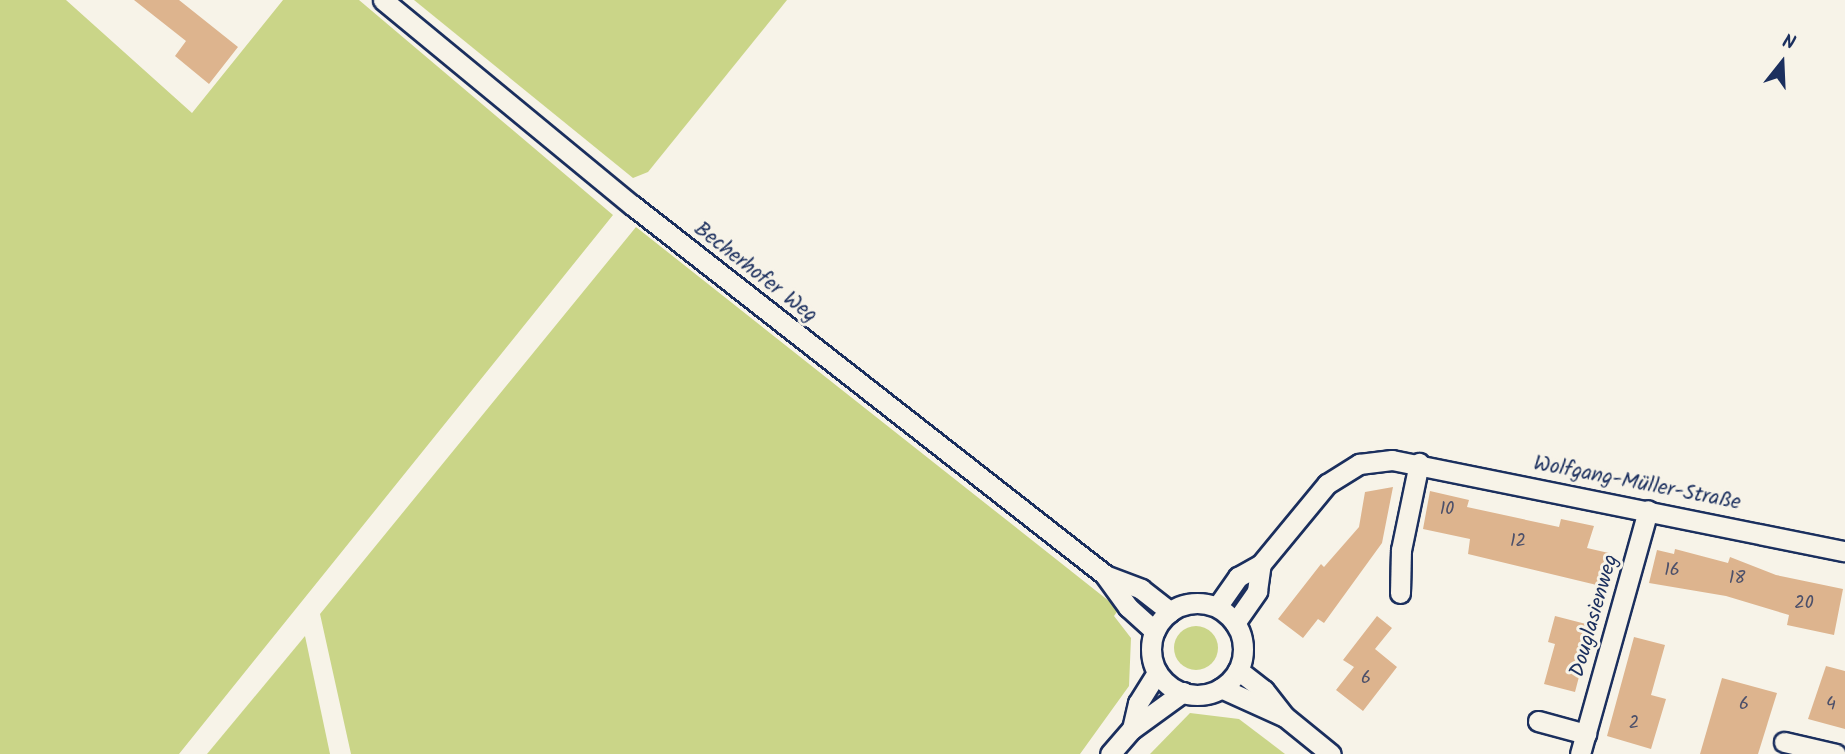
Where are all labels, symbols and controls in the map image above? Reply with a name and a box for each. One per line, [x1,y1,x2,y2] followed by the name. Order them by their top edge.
[1778,27,1799,59] text: N
[1747,28,1817,98] north arrow
[688,217,822,329] street label: Becherhofer Weg
[1531,452,1743,516] street label: Wolfgang-Müller-Straße
[1440,499,1454,521] house number: 10
[1510,531,1526,553] house number: 12
[1565,552,1625,680] street label: Douglasienweg
[1664,560,1680,582] house number: 16
[1729,568,1745,590] house number: 18
[1794,593,1814,615] house number: 20
[1361,668,1371,690] house number: 6
[1739,694,1749,716] house number: 6
[1826,694,1836,716] house number: 4
[1629,713,1639,735] house number: 2

